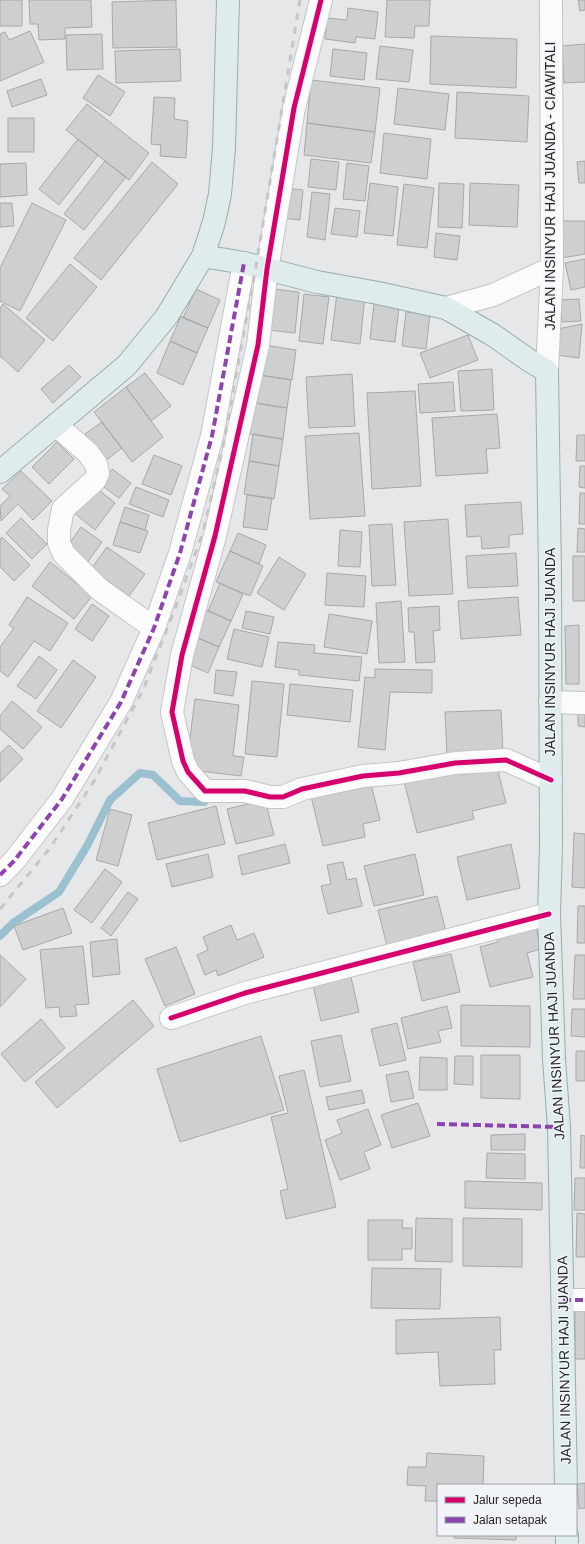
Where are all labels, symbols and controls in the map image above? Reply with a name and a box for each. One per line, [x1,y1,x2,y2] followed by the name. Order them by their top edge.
[542,42,558,330] street label: JALAN INSINYUR HAJI JUANDA - CIAWITALI
[542,547,558,756] street label: JALAN INSINYUR HAJI JUANDA
[541,931,567,1141] street label: JALAN INSINYUR HAJI JUANDA
[554,1255,574,1464] street label: JALAN INSINYUR HAJI JUANDA
[437,1484,577,1536] legend
[473,1493,542,1507] text: Jalur sepeda
[473,1513,548,1527] text: Jalan setapak

